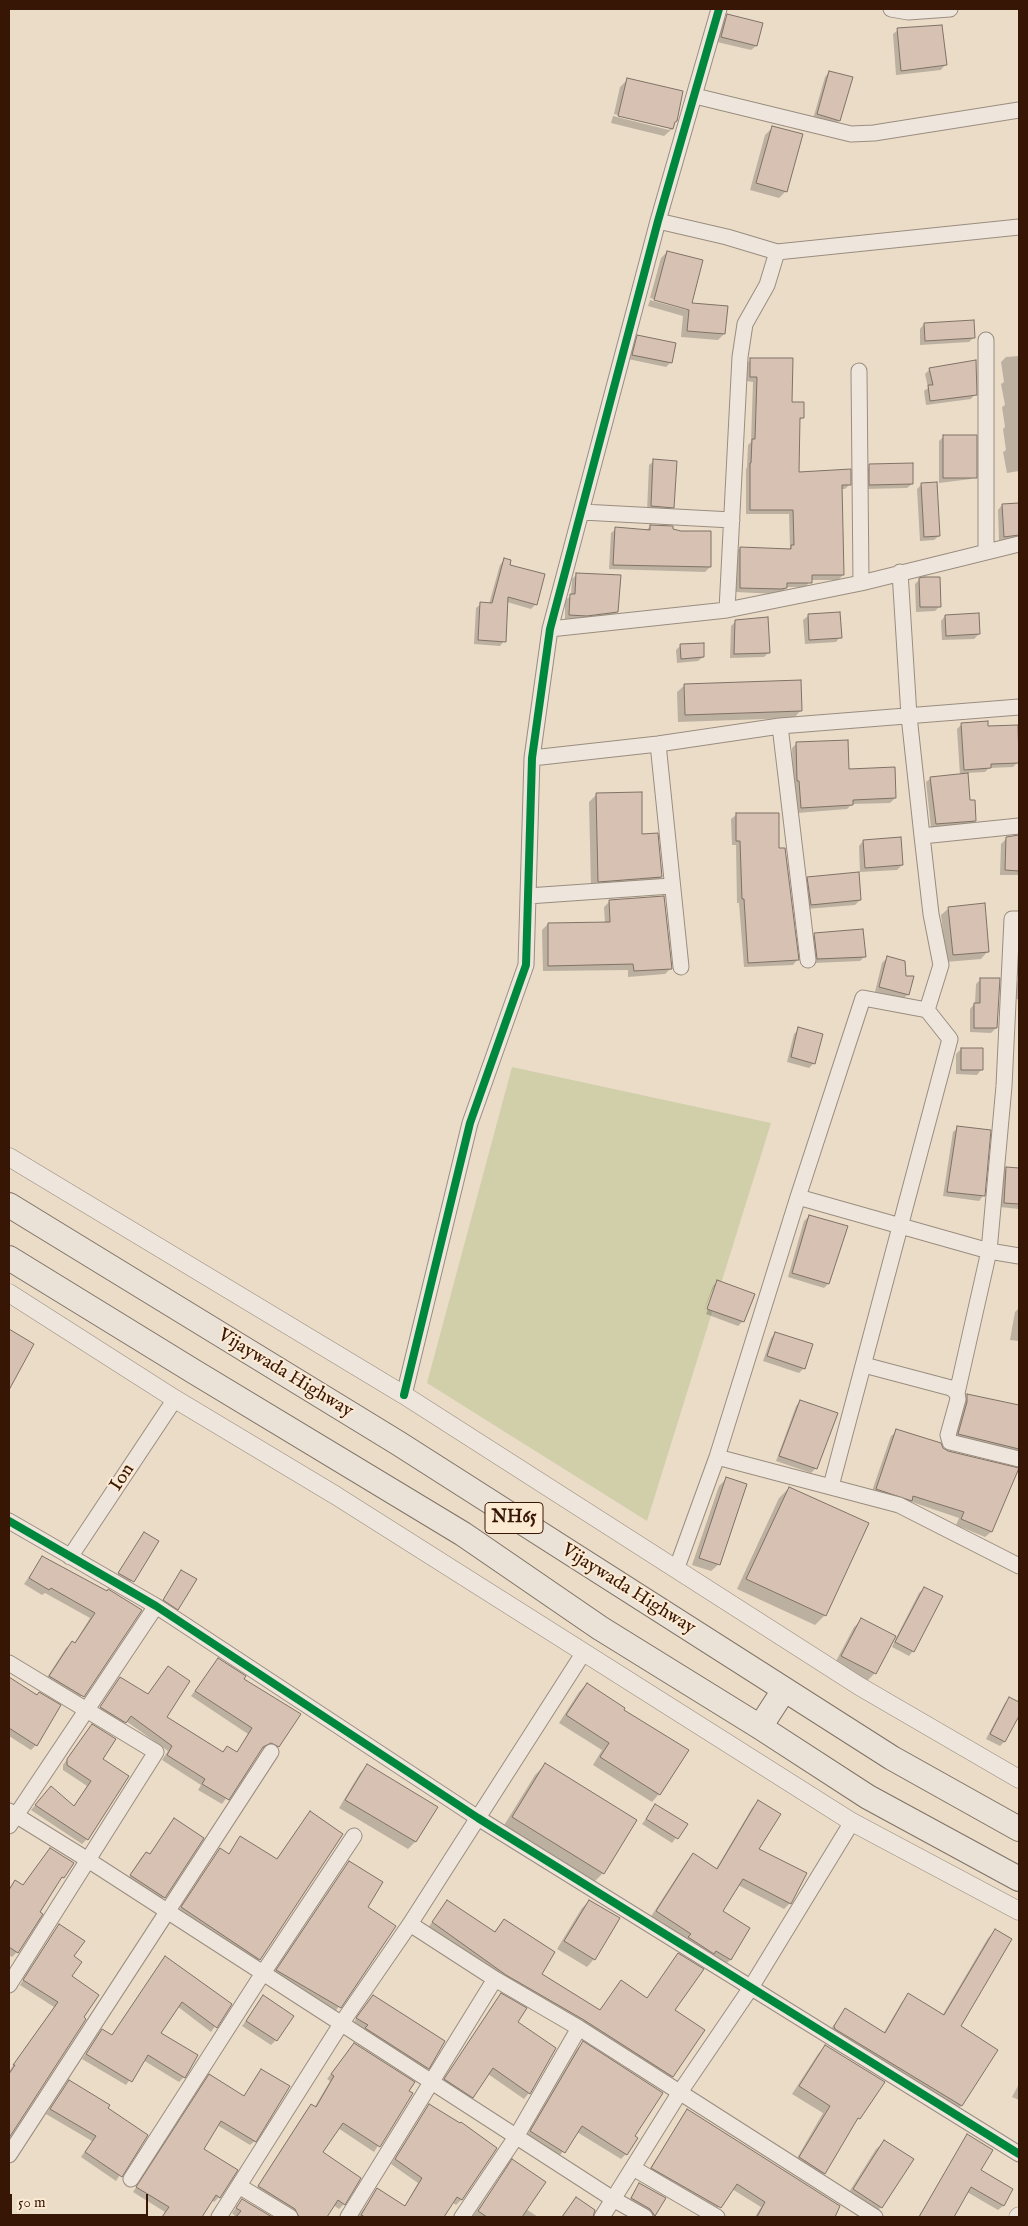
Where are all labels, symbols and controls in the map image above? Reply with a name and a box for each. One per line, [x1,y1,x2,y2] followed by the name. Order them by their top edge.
[213,1325,357,1423] street label: Vijaywada Highway
[106,1460,140,1496] street label: Ion
[485,1502,543,1534] road number: NH65
[557,1540,699,1640] street label: Vijaywada Highway
[12,2184,150,2216] scale bar
[18,2193,46,2212] text: 50 m

